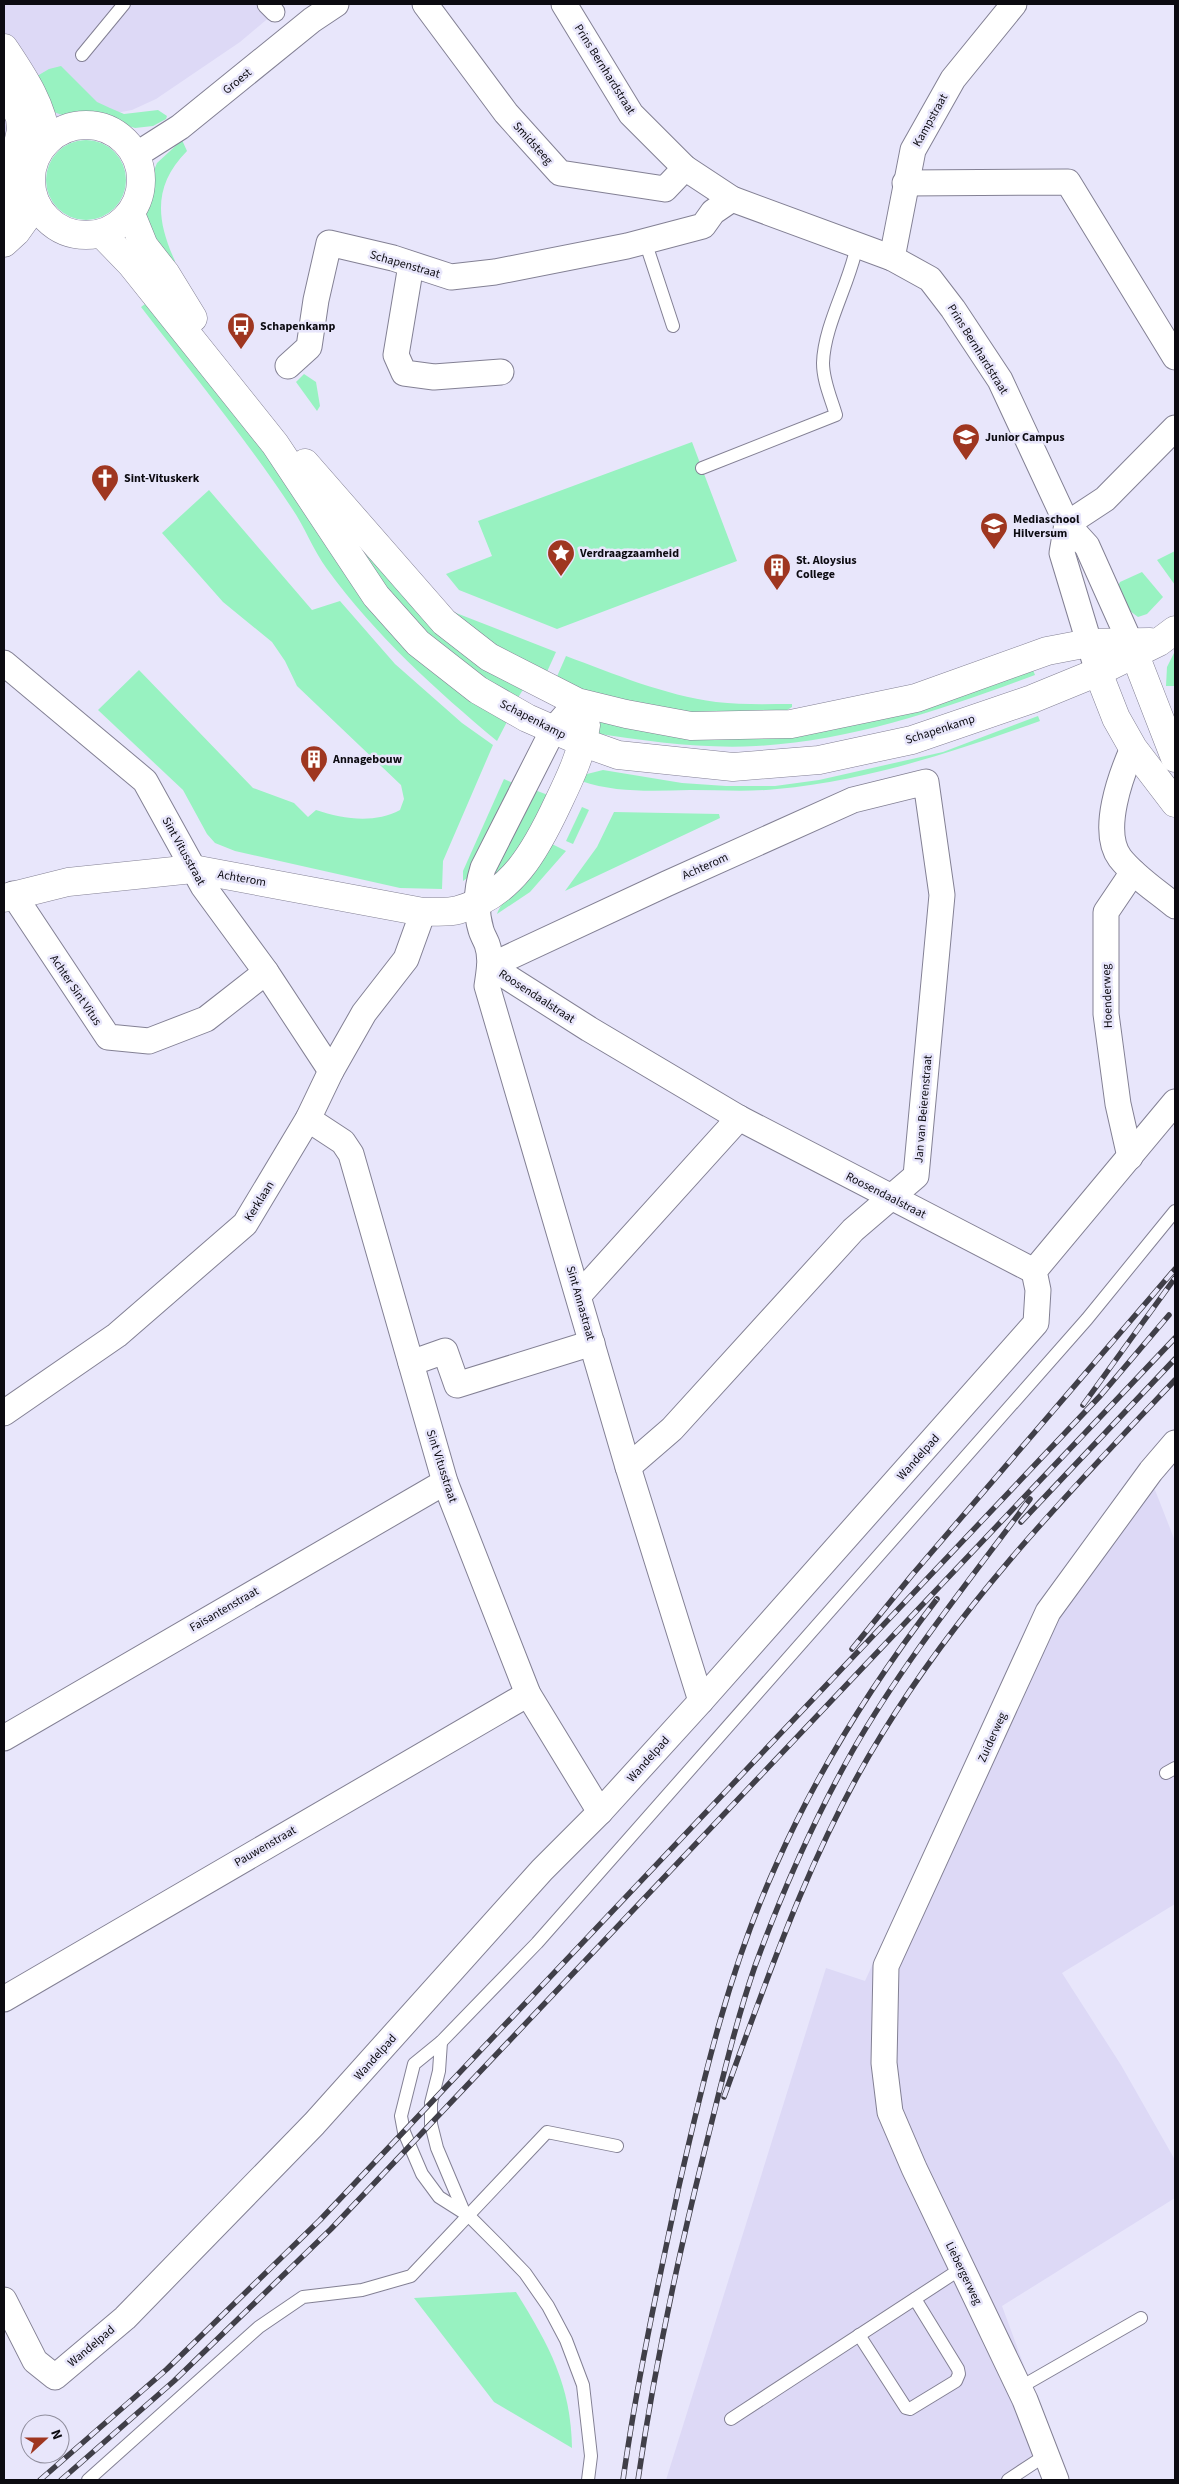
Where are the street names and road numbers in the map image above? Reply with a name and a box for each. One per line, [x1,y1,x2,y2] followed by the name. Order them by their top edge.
[570,21,639,118] street label: Prins Bernhardstraat
[219,64,255,98] street label: Groest
[909,91,952,150] street label: Kampstraat
[509,118,557,169] street label: Smidsteeg
[368,246,442,283] street label: Schapenstraat
[943,301,1012,398] street label: Prins Bernhardstraat
[497,696,569,744] street label: Schapenkamp
[903,710,977,749] street label: Schapenkamp
[158,814,209,889] street label: Sint Vitusstraat
[679,849,731,884] street label: Achterom
[216,866,267,891] street label: Achterom
[46,952,106,1029] street label: Achter Sint Vitus
[1098,964,1117,1028] street label: Hoenderweg
[495,965,578,1027] street label: Roosendaalstraat
[910,1054,937,1164] street label: Jan van Beierenstraat
[843,1168,929,1223] street label: Roosendaalstraat
[240,1178,278,1225] street label: Kerklaan
[562,1264,599,1342] street label: Sint Annastraat
[422,1427,461,1505] street label: Sint Vitusstraat
[893,1431,944,1484] street label: Wandelpad
[187,1583,262,1636] street label: Faisantenstraat
[974,1709,1011,1765] street label: Zuiderweg
[623,1733,674,1786] street label: Wandelpad
[231,1822,299,1871] street label: Pauwenstraat
[350,2031,401,2084] street label: Wandelpad
[941,2239,986,2308] street label: Liebergerweg
[64,2322,119,2371] street label: Wandelpad

